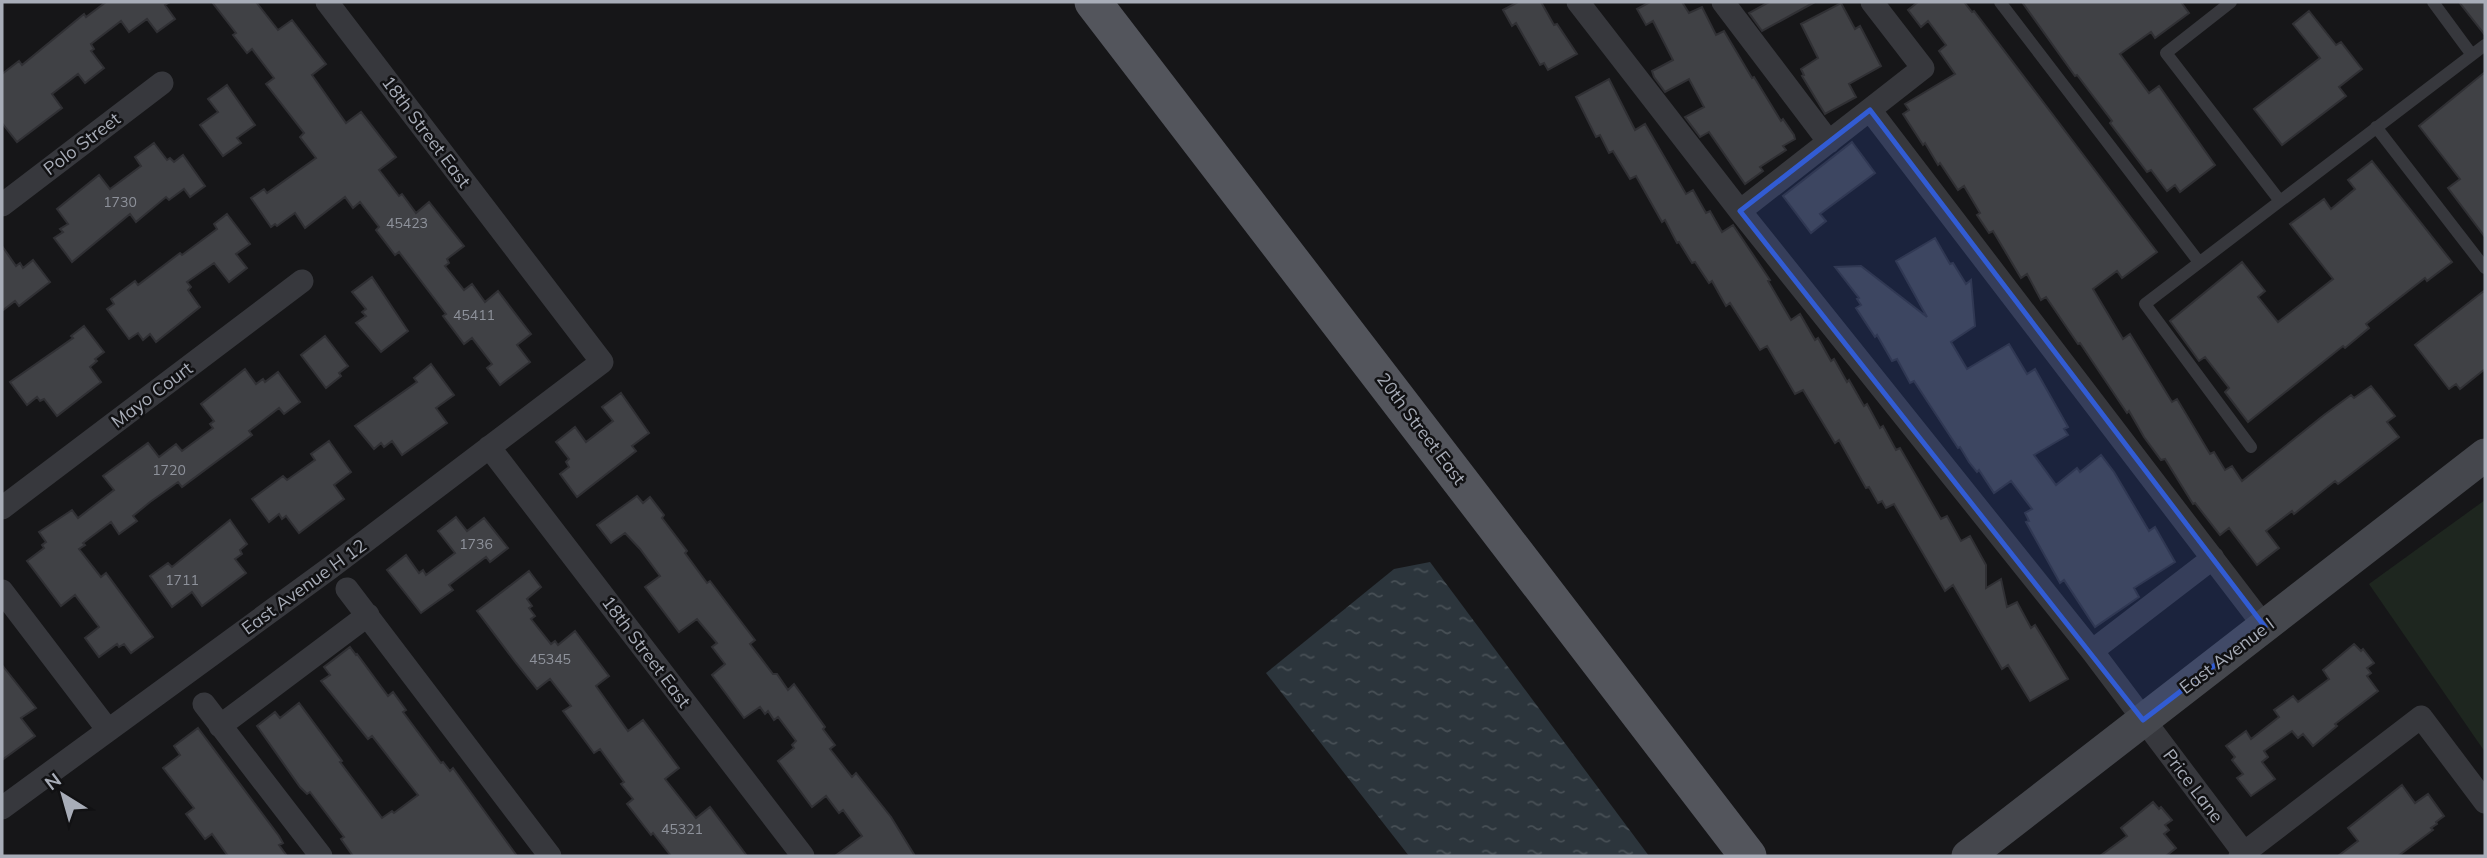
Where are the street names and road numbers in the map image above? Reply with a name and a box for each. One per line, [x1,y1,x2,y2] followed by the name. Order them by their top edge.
[377,71,476,192] street label: 18th Street East
[39,107,125,180] street label: Polo Street
[106,356,197,433] street label: Mayo Court
[1372,368,1471,489] street label: 20th Street East
[237,534,371,640] street label: East Avenue H 12
[597,591,696,712] street label: 18th Street East
[2175,612,2279,699] street label: East Avenue I
[2158,744,2229,827] street label: Price Lane

